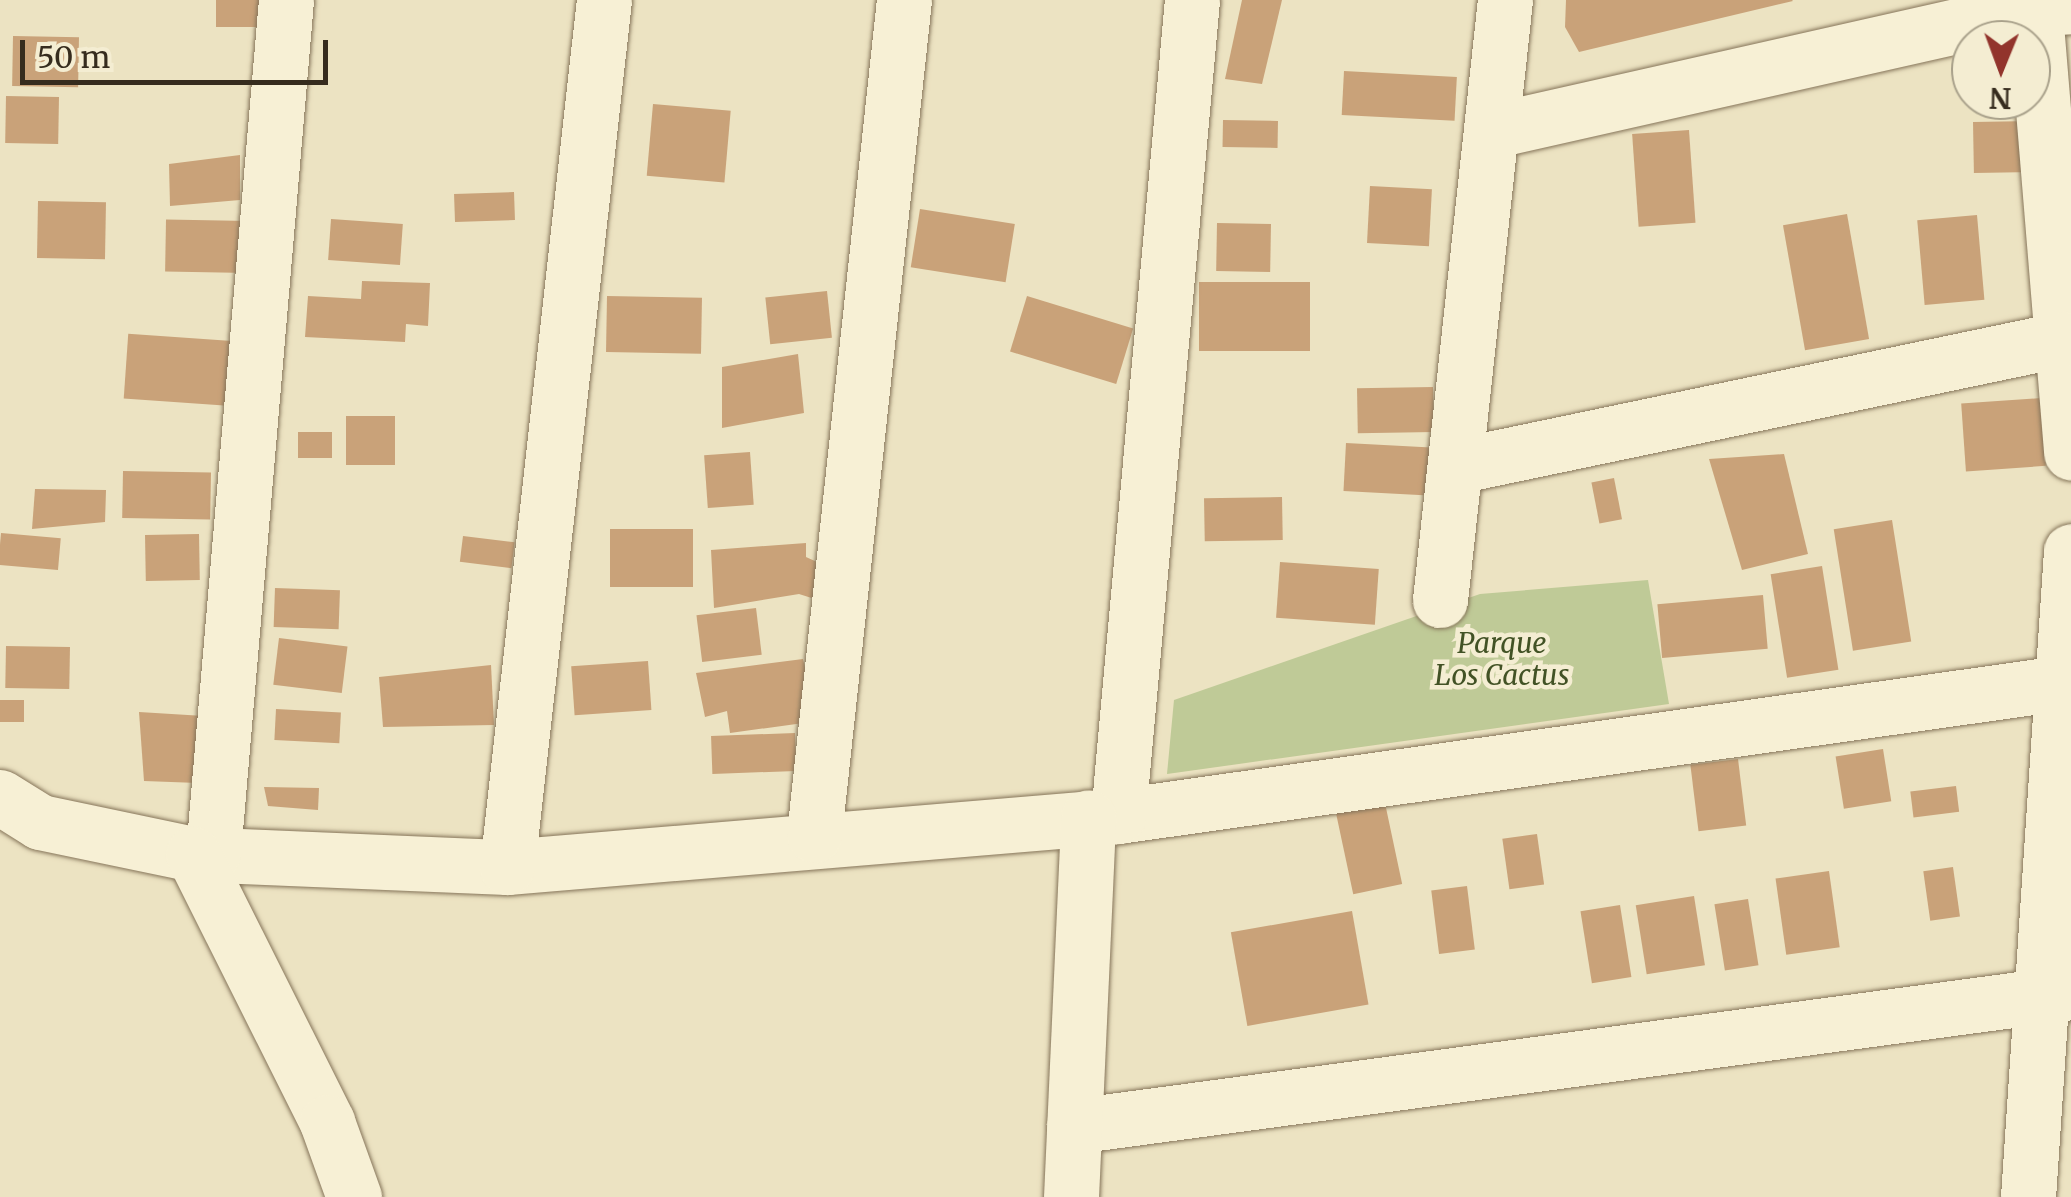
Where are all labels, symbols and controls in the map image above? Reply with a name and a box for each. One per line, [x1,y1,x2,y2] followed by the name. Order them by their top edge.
[25,20,332,82] scale bar
[1951,20,2051,120] north arrow
[37,38,110,76] text: 50 m
[1989,80,2012,116] text: N
[1435,626,1569,692] park label: Parque Los Cactus

